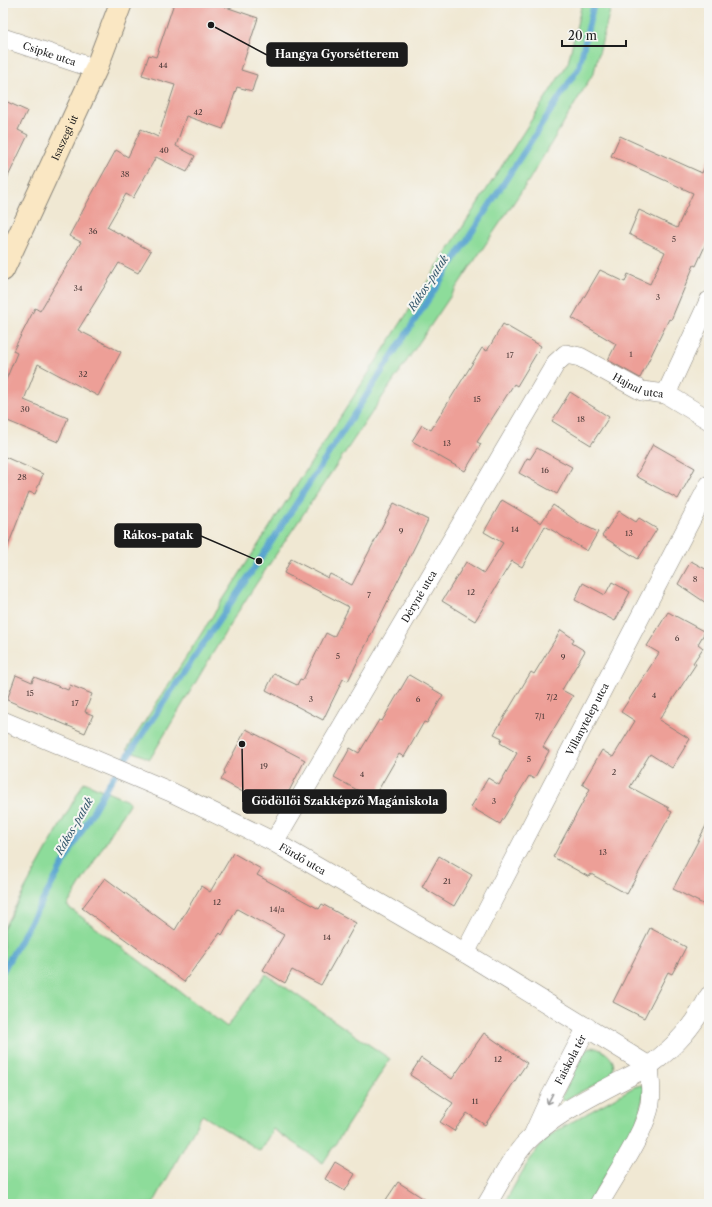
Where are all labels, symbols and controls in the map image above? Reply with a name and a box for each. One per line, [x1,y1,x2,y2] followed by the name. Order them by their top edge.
[562,22,626,48] scale bar
[568,28,597,43] text: 20 m
[21,39,78,69] street label: Csipke utca
[267,43,407,66] callout: Hangya Gyorsétterem
[275,47,399,61] text: Hangya Gyorsétterem
[158,60,168,70] house number: 44
[193,107,203,117] house number: 42
[48,112,81,162] street label: Isaszegi út
[159,145,169,155] house number: 40
[120,169,130,179] house number: 38
[88,226,98,236] house number: 36
[672,234,676,244] house number: 5
[404,252,451,314] water label: Rákos-patak
[73,283,83,293] house number: 34
[656,292,660,302] house number: 3
[629,349,633,359] house number: 1
[506,350,514,360] house number: 17
[78,369,88,379] house number: 32
[610,370,665,400] street label: Hajnal utca
[473,394,481,404] house number: 15
[20,404,30,414] house number: 30
[577,414,585,424] house number: 18
[443,438,451,448] house number: 13
[541,465,549,475] house number: 16
[17,472,27,482] house number: 28
[115,524,201,547] callout: Rákos-patak
[511,524,519,534] house number: 14
[399,526,404,536] house number: 9
[123,528,194,542] text: Rákos-patak
[625,528,633,538] house number: 13
[398,567,439,625] street label: Déryné utca
[693,574,698,584] house number: 8
[467,587,475,597] house number: 12
[367,590,371,600] house number: 7
[675,633,680,643] house number: 6
[336,651,340,661] house number: 5
[561,652,566,662] house number: 9
[562,680,612,758] street label: Villanytelep utca
[26,688,34,698] house number: 15
[652,690,657,700] house number: 4
[546,692,558,702] house number: 7/2
[309,694,313,704] house number: 3
[416,694,421,704] house number: 6
[71,698,79,708] house number: 17
[535,711,546,721] house number: 7/1
[527,754,531,764] house number: 5
[260,761,268,771] house number: 19
[612,767,617,777] house number: 2
[360,769,365,779] house number: 4
[243,790,446,813] callout: Gödöllői Szakképző Magániskola
[251,794,439,808] text: Gödöllői Szakképző Magániskola
[51,795,96,858] water label: Rákos-patak
[492,796,496,806] house number: 3
[277,840,329,878] street label: Fürdő utca
[599,847,607,857] house number: 13
[443,876,452,886] house number: 21
[213,897,221,907] house number: 12
[270,904,285,914] house number: 14/a
[323,932,331,942] house number: 14
[552,1032,589,1087] street label: Faiskola tér
[494,1054,502,1064] house number: 12
[545,1092,553,1104] one-way arrow
[472,1096,479,1106] house number: 11

